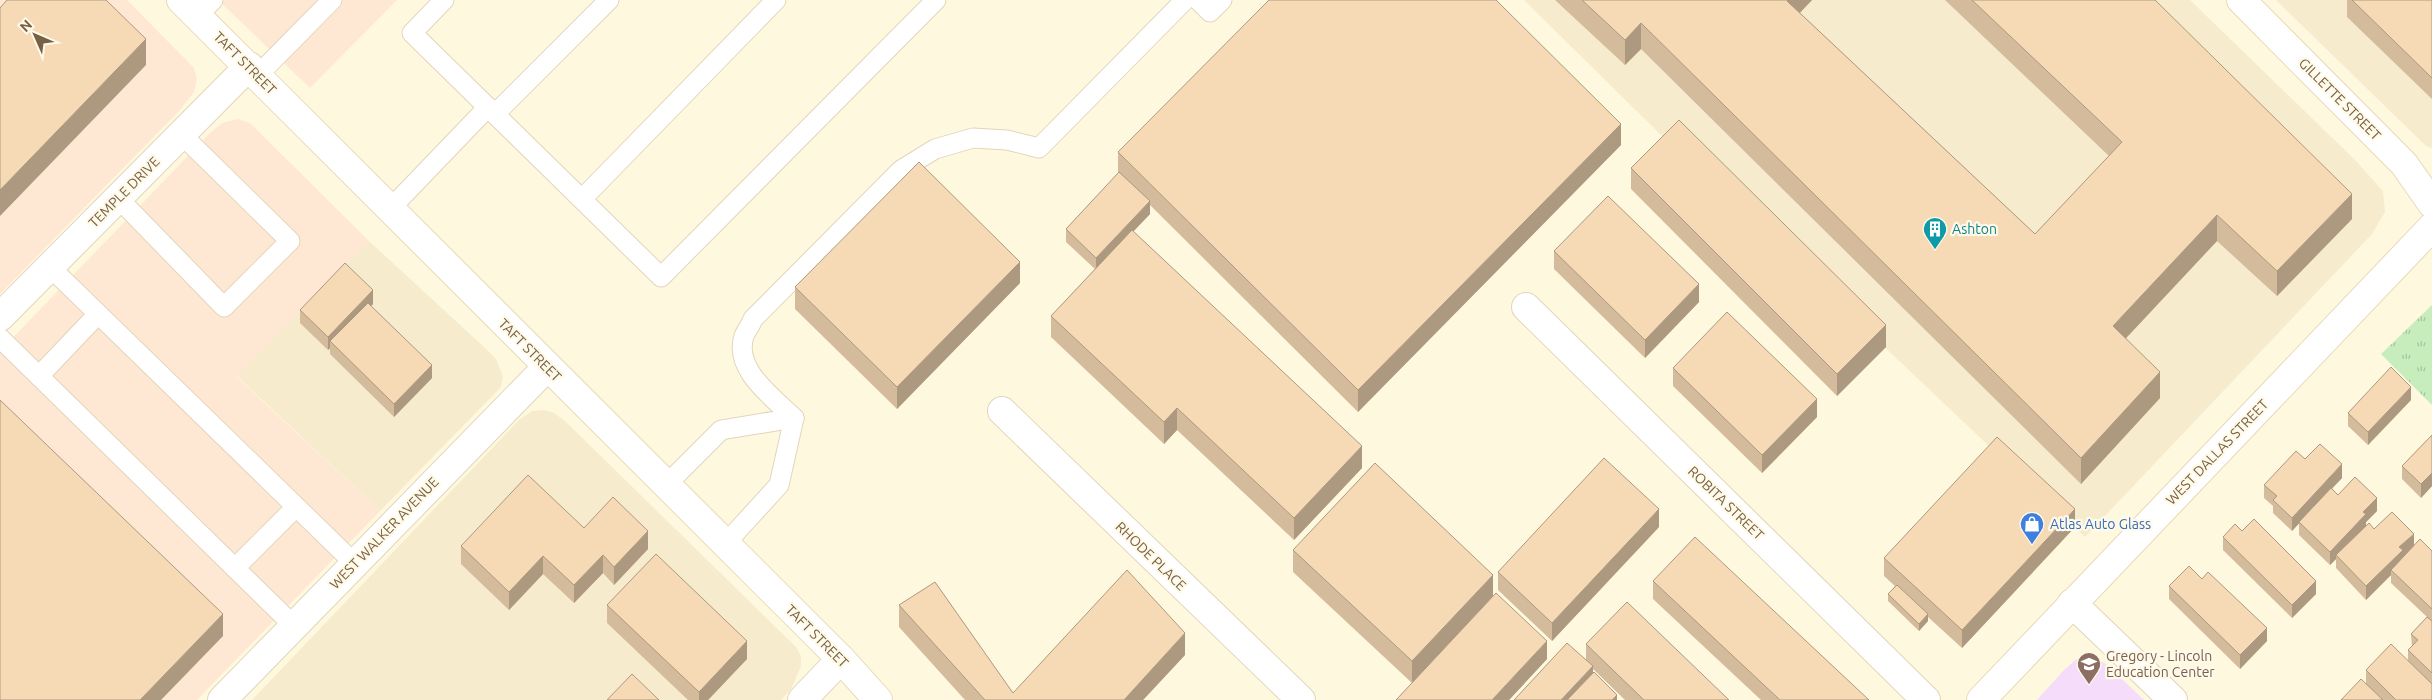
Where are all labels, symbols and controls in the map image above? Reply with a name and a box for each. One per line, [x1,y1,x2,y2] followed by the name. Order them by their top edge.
[10,10,60,60] north arrow
[16,16,35,35] text: N
[210,28,280,98] street label: TAFT STREET
[2296,55,2384,143] street label: GILLETTE STREET
[85,153,163,231] street label: TEMPLE DRIVE
[1922,216,1948,250] building icon: Ashton
[1952,221,1997,237] place label: Ashton
[495,315,565,385] street label: TAFT STREET
[2163,396,2271,508] street label: WEST DALLAS STREET
[1685,463,1767,543] street label: ROBITA STREET
[327,474,442,592] street label: WEST WALKER AVENUE
[2019,511,2045,545] shop icon: Atlas Auto Glass
[2050,516,2151,532] place label: Atlas Auto Glass
[1112,518,1190,594] street label: RHODE PLACE
[782,601,852,671] street label: TAFT STREET
[2106,648,2215,680] place label: Gregory - Lincoln Education Center
[2076,651,2102,685] school or university icon: Gregory - Lincoln Education Center

